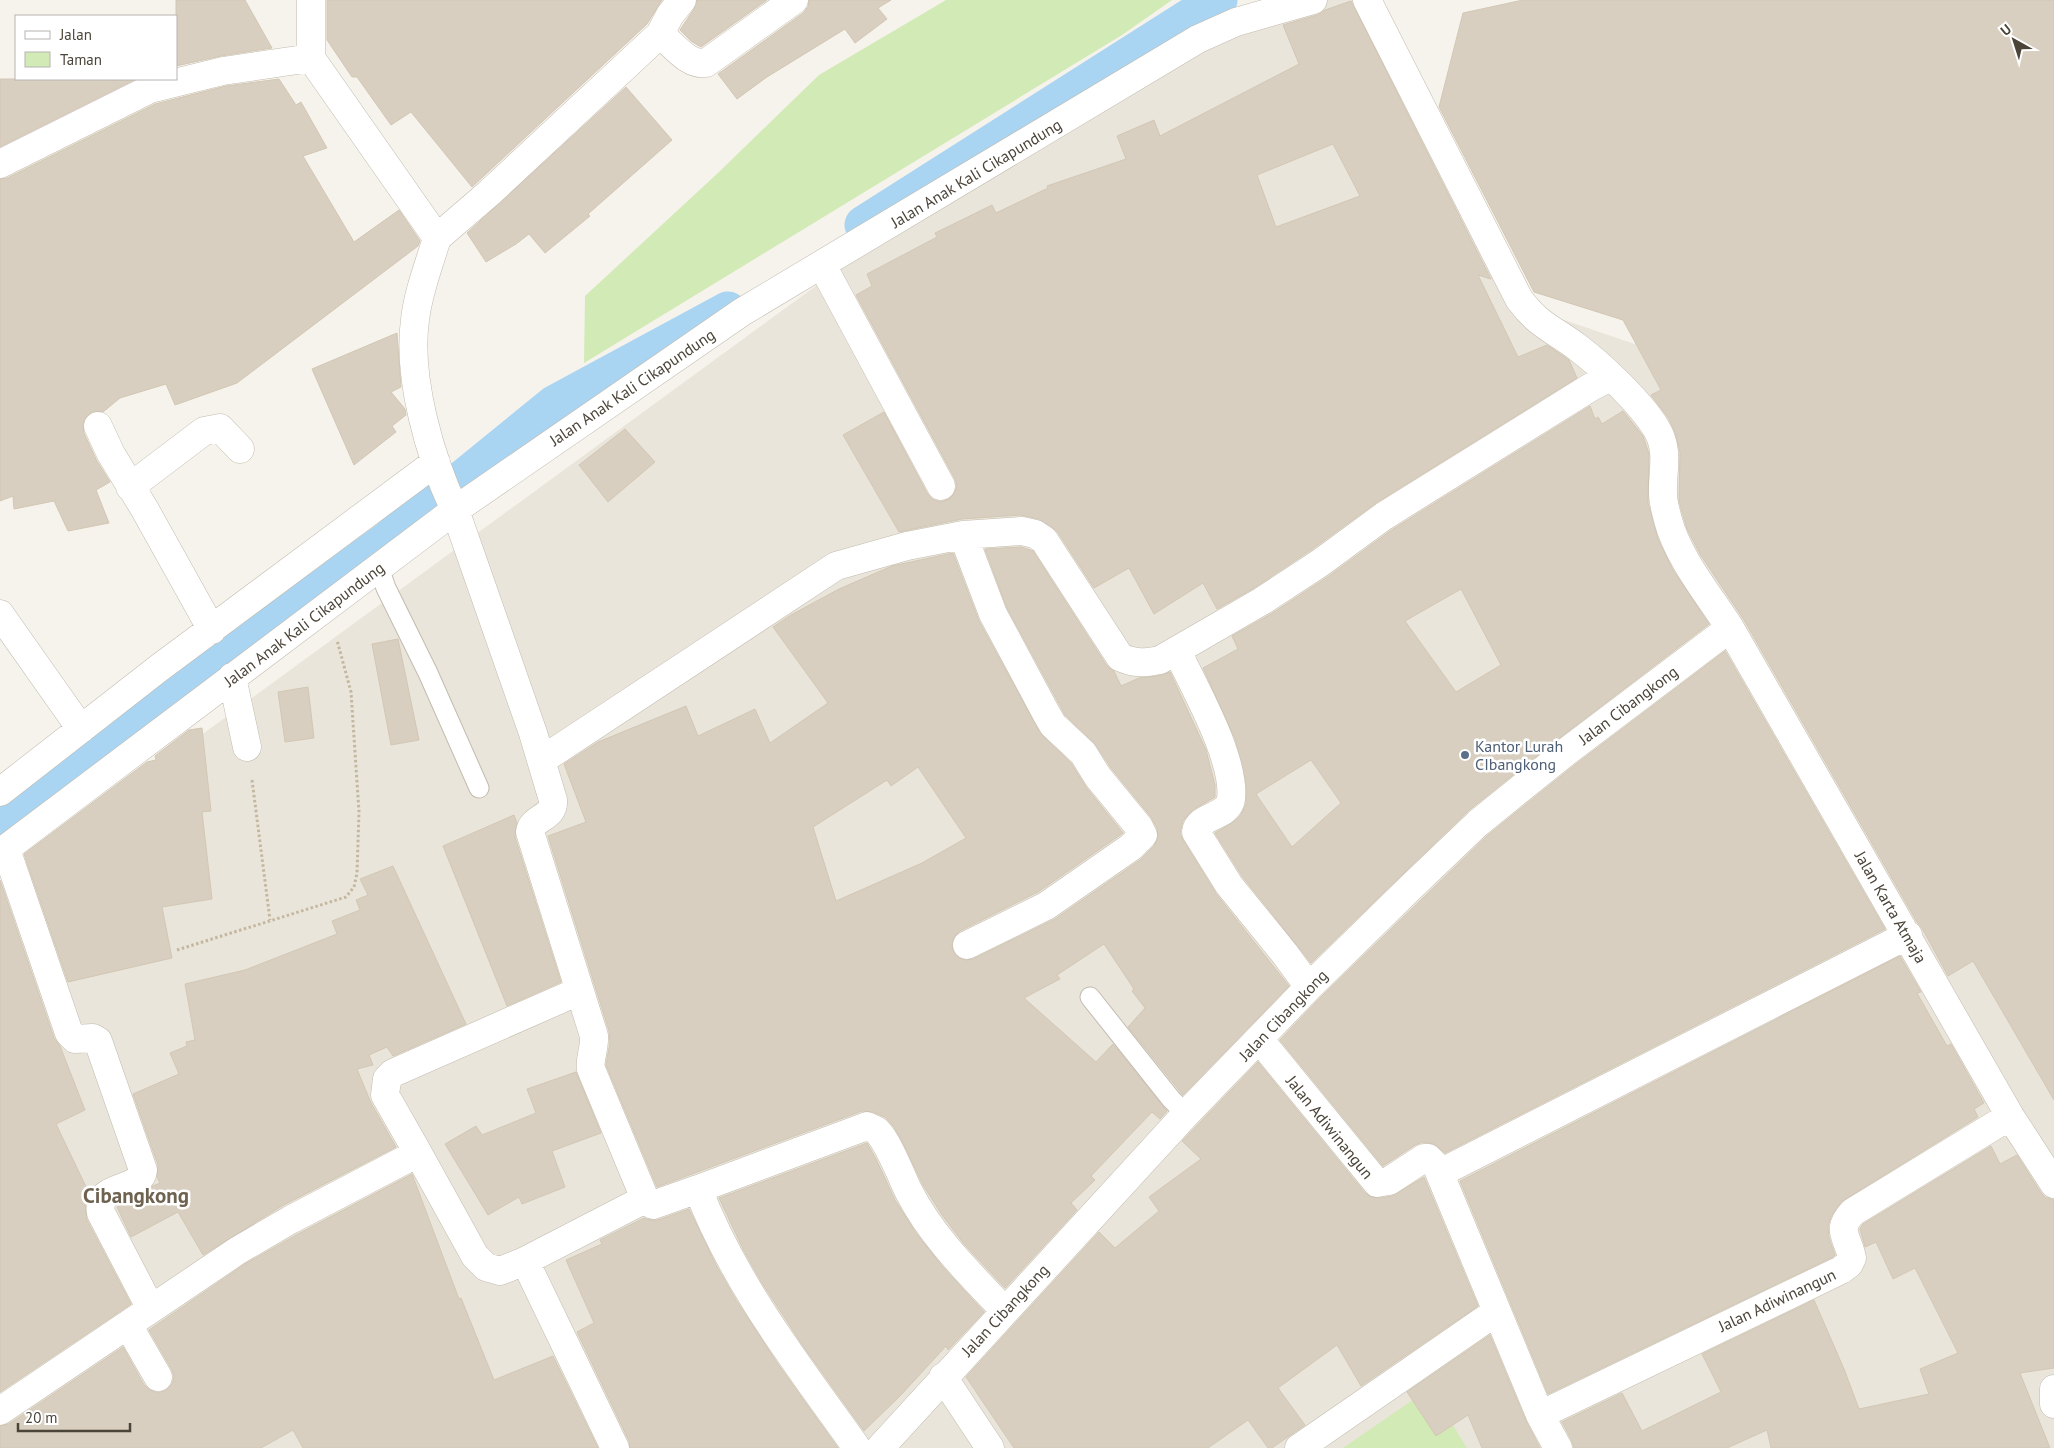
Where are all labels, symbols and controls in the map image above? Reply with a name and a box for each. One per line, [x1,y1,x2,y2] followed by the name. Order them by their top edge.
[15,15,178,80] legend
[1989,15,2039,65] north arrow
[1997,20,2015,40] text: U
[59,25,92,44] text: Jalan
[60,50,102,69] text: Taman
[886,114,1065,232] street label: Jalan Anak Kali Cikapundung
[545,324,719,450] street label: Jalan Anak Kali Cikapundung
[219,557,388,691] street label: Jalan Anak Kali Cikapundung
[1574,661,1682,749] street label: Jalan Cibangkong
[1475,736,1563,774] place label: Kantor Lurah CIbangkong
[1459,749,1471,761] marker: Kantor Lurah CIbangkong
[1850,846,1931,967] street label: Jalan Karta Atmaja
[1234,965,1332,1065] street label: Jalan Cibangkong
[1281,1070,1378,1183] street label: Jalan Adiwinangun
[83,1182,189,1209] district label: Cibangkong
[956,1260,1053,1361] street label: Jalan Cibangkong
[1714,1264,1839,1336] street label: Jalan Adiwinangun
[18,1400,130,1432] scale bar
[25,1408,58,1427] text: 20 m

